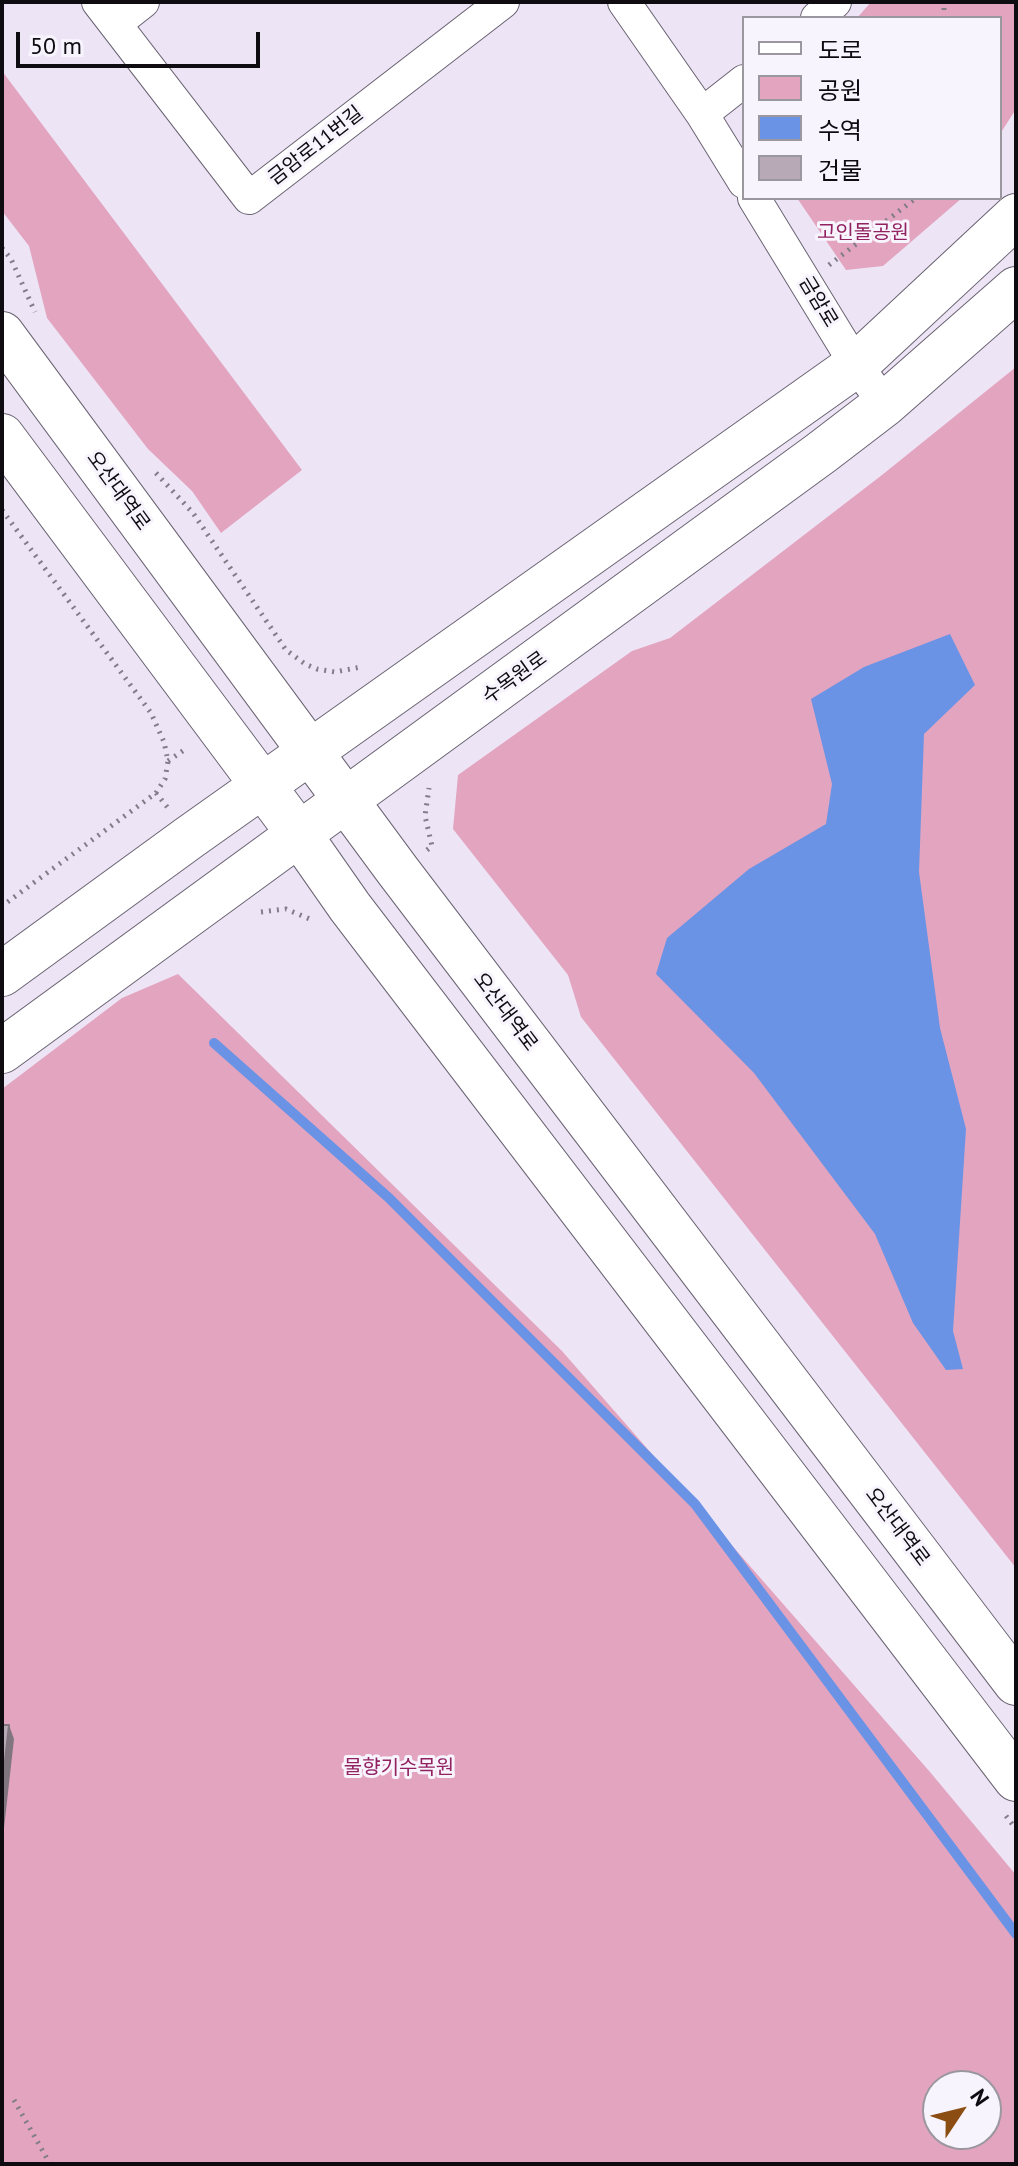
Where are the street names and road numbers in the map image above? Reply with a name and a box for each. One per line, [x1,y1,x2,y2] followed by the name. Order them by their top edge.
[264,102,368,190] street label: 금암로11번길
[793,272,843,332] street label: 금암로
[81,447,155,535] street label: 오산대역로
[478,647,552,709] street label: 수목원로
[468,968,542,1056] street label: 오산대역로
[860,1483,934,1571] street label: 오산대역로

